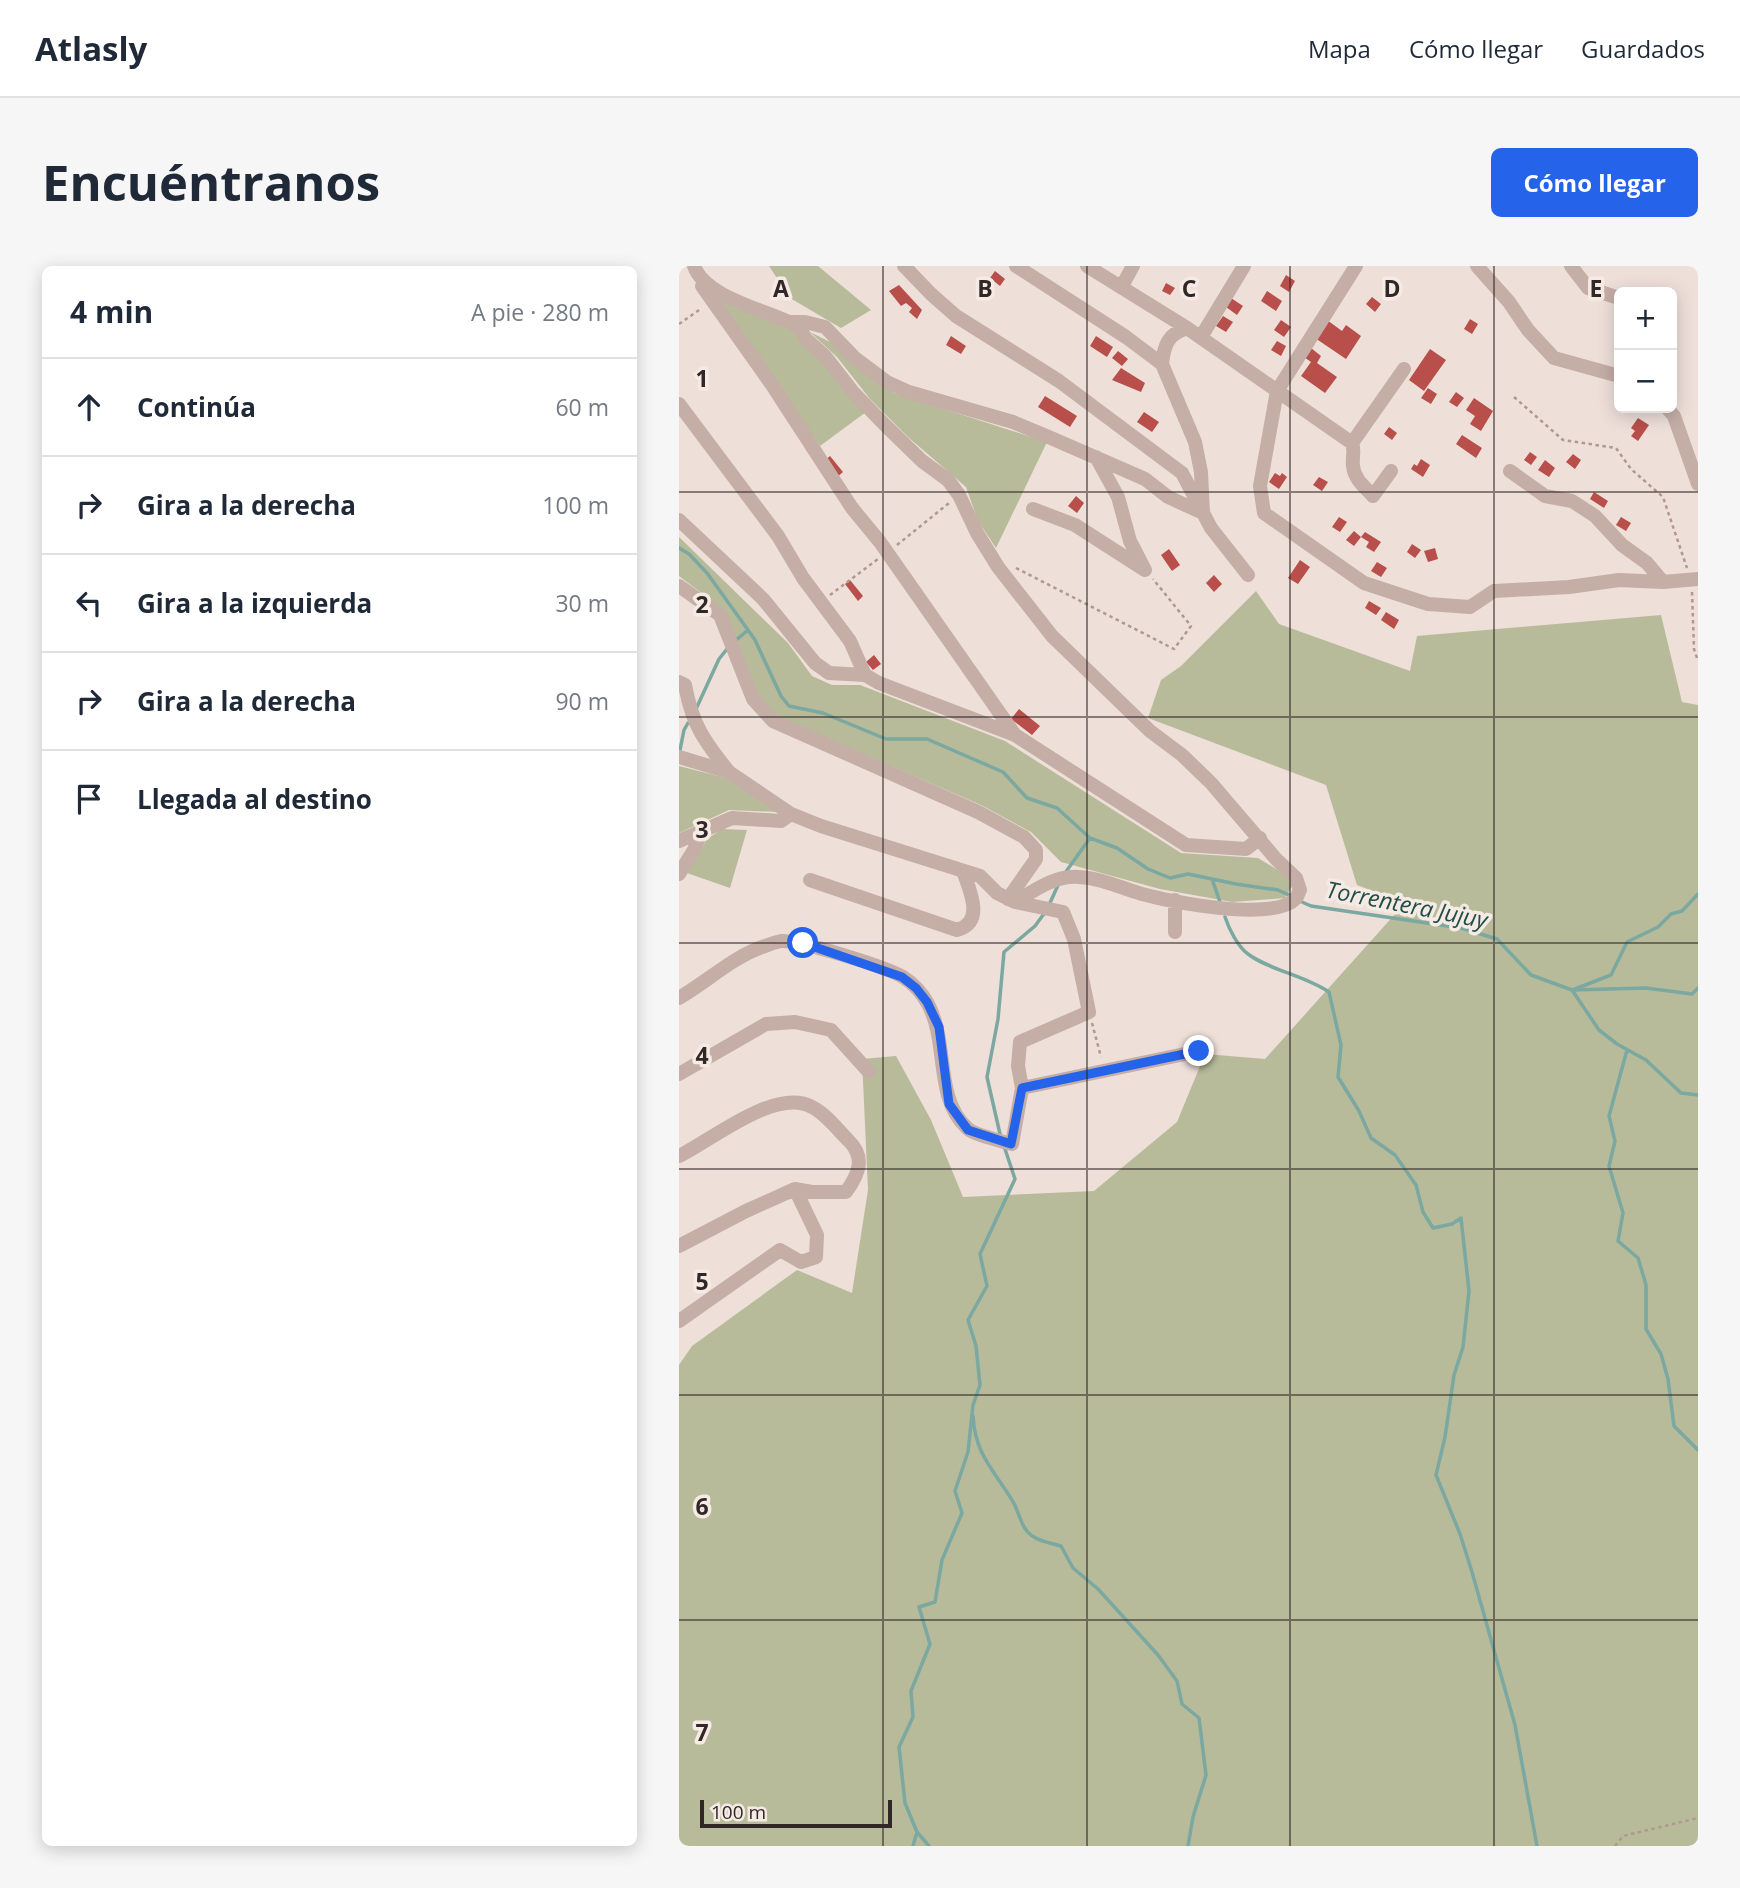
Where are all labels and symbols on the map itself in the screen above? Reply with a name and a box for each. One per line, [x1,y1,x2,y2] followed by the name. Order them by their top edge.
[773,272,789,304] text: A
[977,272,993,304] text: B
[1182,272,1196,304] text: C
[1383,272,1401,304] text: D
[1590,272,1602,304] text: E
[695,362,709,394] text: 1
[695,588,709,620] text: 2
[695,813,709,845] text: 3
[1324,873,1492,936] water label: Torrentera Jujuy
[787,927,818,958] route start
[1183,1035,1214,1066] route end
[695,1039,709,1071] text: 4
[695,1265,709,1297] text: 5
[695,1490,709,1522] text: 6
[695,1716,709,1748] text: 7
[700,1797,893,1829] scale bar

